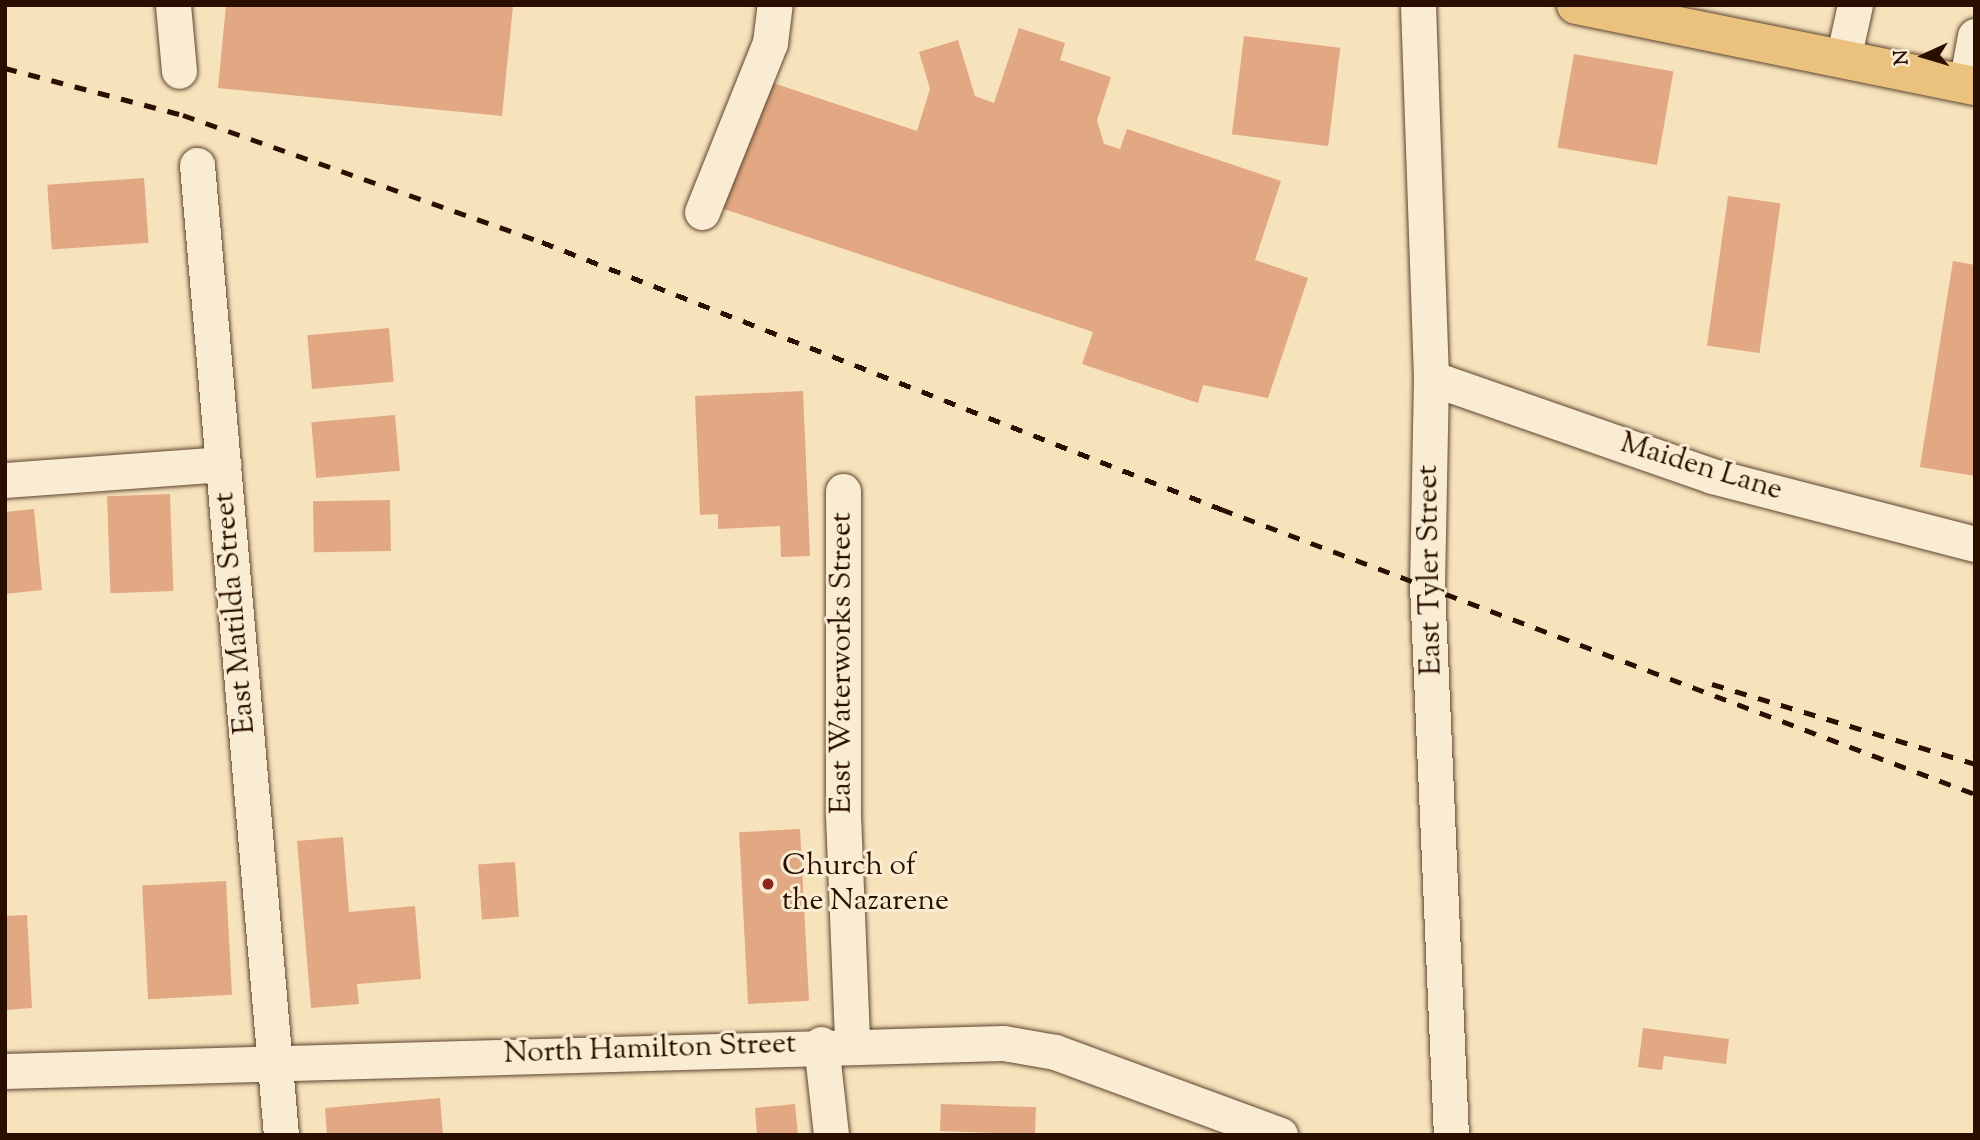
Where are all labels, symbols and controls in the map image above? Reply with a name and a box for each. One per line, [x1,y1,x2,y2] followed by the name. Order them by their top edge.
[1889,21,1959,91] north arrow
[1889,49,1917,66] text: N
[1615,426,1787,510] street label: Maiden Lane
[1411,464,1451,676] street label: East Tyler Street
[207,490,265,736] street label: East Matilda Street
[825,512,861,814] street label: East Waterworks Street
[782,849,949,920] place label: Church of the Nazarene
[760,876,776,892] marker: Church of the Nazarene
[503,1027,797,1073] street label: North Hamilton Street

